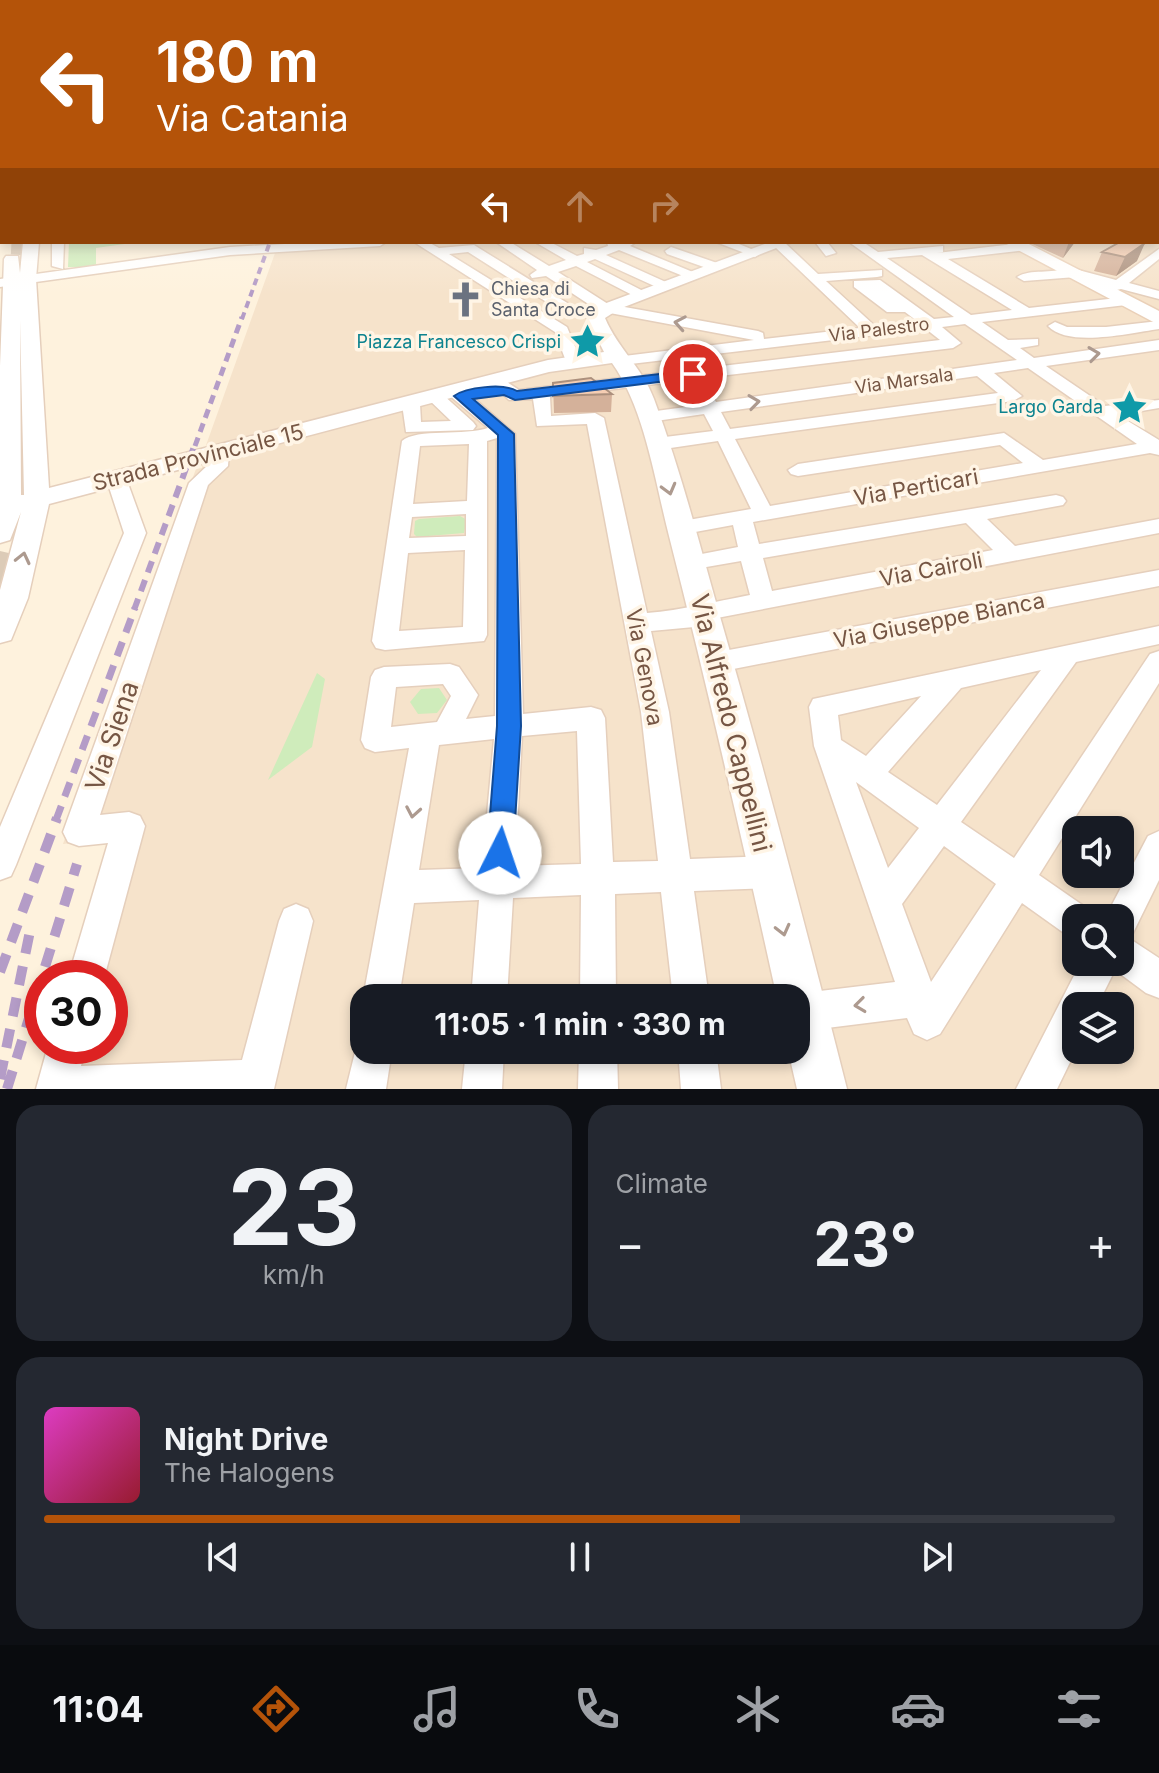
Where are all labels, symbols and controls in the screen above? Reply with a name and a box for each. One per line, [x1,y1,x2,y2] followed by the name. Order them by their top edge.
[156,28,319,96] text: 180 m
[24,32,128,136] icon: left
[156,96,349,140] text: Via Catania
[474,184,518,228] icon: left
[558,184,602,228] icon: ahead
[642,184,686,228] icon: right
[491,278,596,320] place label: Chiesa di Santa Croce
[446,280,484,318] church icon: Chiesa di Santa Croce
[827,313,930,346] street label: Via Palestro
[674,315,687,332] one-way arrow
[568,323,606,361] place icon: Piazza Francesco Crispi
[357,331,561,352] place label: Piazza Francesco Crispi
[659,340,727,408] pin
[1088,346,1101,363] one-way arrow
[671,352,715,396] icon: arrive
[853,363,954,398] street label: Via Marsala
[1110,388,1148,426] place icon: Largo Garda
[747,394,761,411] one-way arrow
[998,396,1103,417] place label: Largo Garda
[90,418,306,496] street label: Strada Provinciale 15
[852,463,980,511] street label: Via Perticari
[659,481,676,495] one-way arrow
[877,546,985,592] street label: Via Cairoli
[14,551,31,565] one-way arrow
[831,587,1047,653] street label: Via Giuseppe Bianca
[684,591,779,855] street label: Via Alfredo Cappellini
[621,606,669,728] street label: Via Genova
[78,677,145,795] street label: Via Siena
[405,805,422,819] one-way arrow
[458,811,542,895] position arrow
[1062,816,1134,1064] map controls
[1062,816,1134,888] button: sound
[1062,904,1134,976] button: search
[774,923,791,937] one-way arrow
[24,960,128,1064] speed limit sign: 30
[1062,992,1134,1064] button: layers
[853,996,866,1013] one-way arrow
[434,1006,726,1042] text: 11:05 · 1 min · 330 m
[227,1144,360,1270] text: 23
[616,1168,708,1199] text: Climate
[813,1208,917,1280] text: 23°
[616,1217,645,1271] text: −
[1086,1217,1115,1271] text: +
[263,1259,325,1290] text: km/h
[164,1421,328,1457] text: Night Drive
[164,1457,335,1488] text: The Halogens
[201,1535,245,1579] icon: previous
[558,1535,602,1579] icon: pause
[915,1535,959,1579] icon: next
[248,1681,304,1737] icon: directions
[409,1681,465,1737] icon: music
[569,1681,625,1737] icon: phone
[730,1681,786,1737] icon: climate
[890,1681,946,1737] icon: car
[1051,1681,1107,1737] icon: filters
[52,1687,144,1731] text: 11:04

